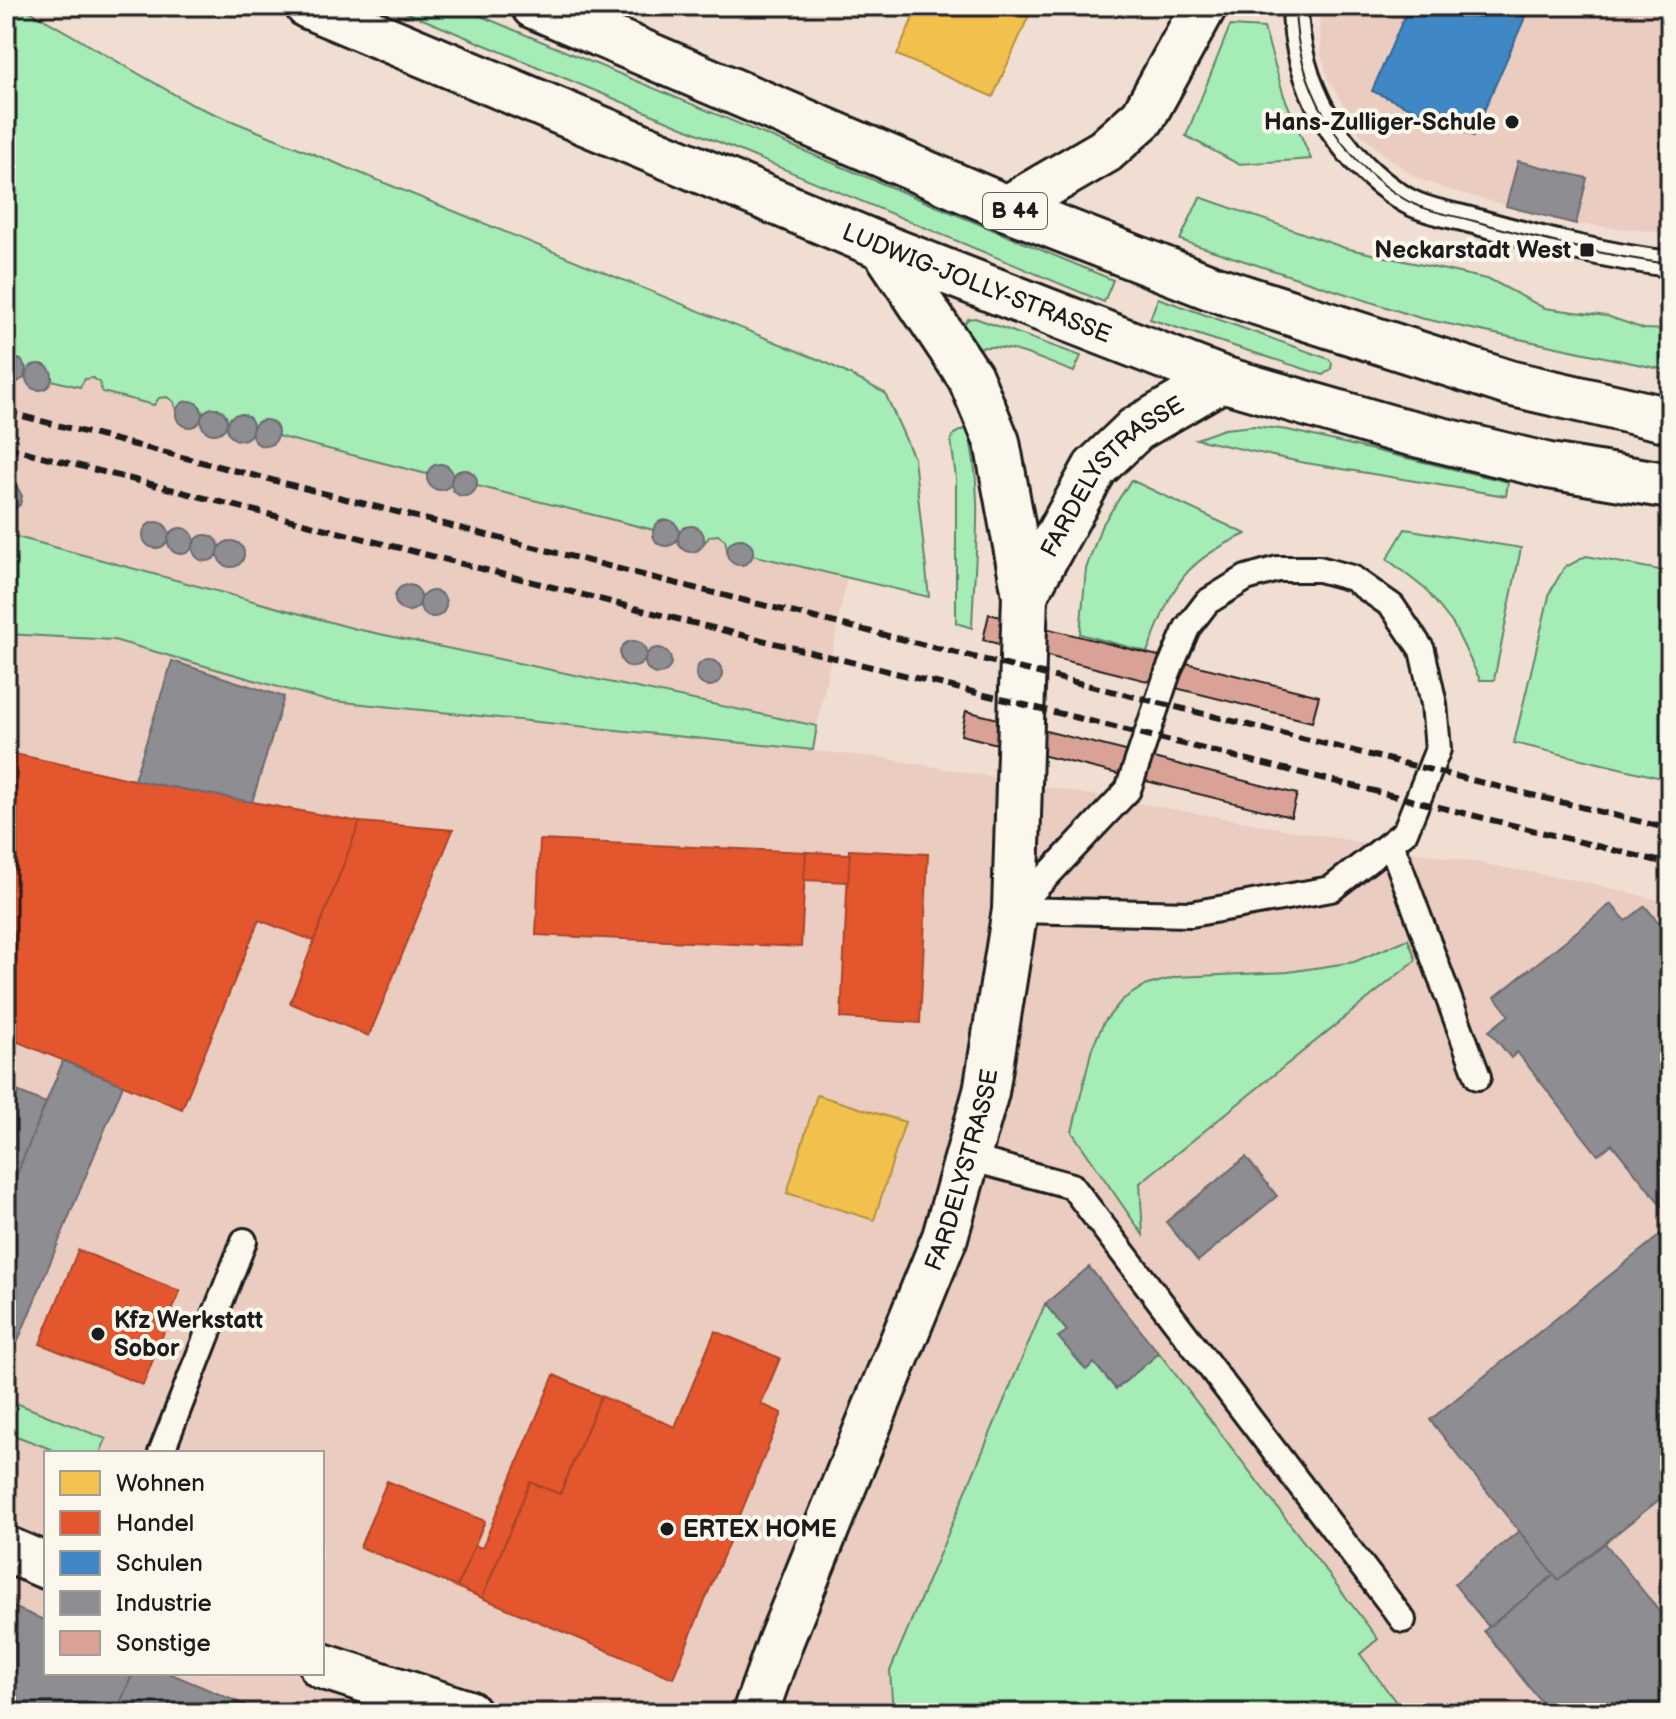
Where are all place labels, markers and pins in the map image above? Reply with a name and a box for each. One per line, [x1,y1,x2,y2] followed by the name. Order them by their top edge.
[1264,108,1496,137] place label: Hans-Zulliger-Schule
[1503,113,1521,131] marker: Hans-Zulliger-Schule
[1374,236,1571,265] place label: Neckarstadt West
[1578,241,1596,259] marker: Neckarstadt West
[114,1306,263,1363] place label: Kfz Werkstatt Sobor
[89,1325,107,1343] marker: Kfz Werkstatt Sobor
[683,1515,837,1544] place label: ERTEX HOME
[658,1520,676,1538] marker: ERTEX HOME

